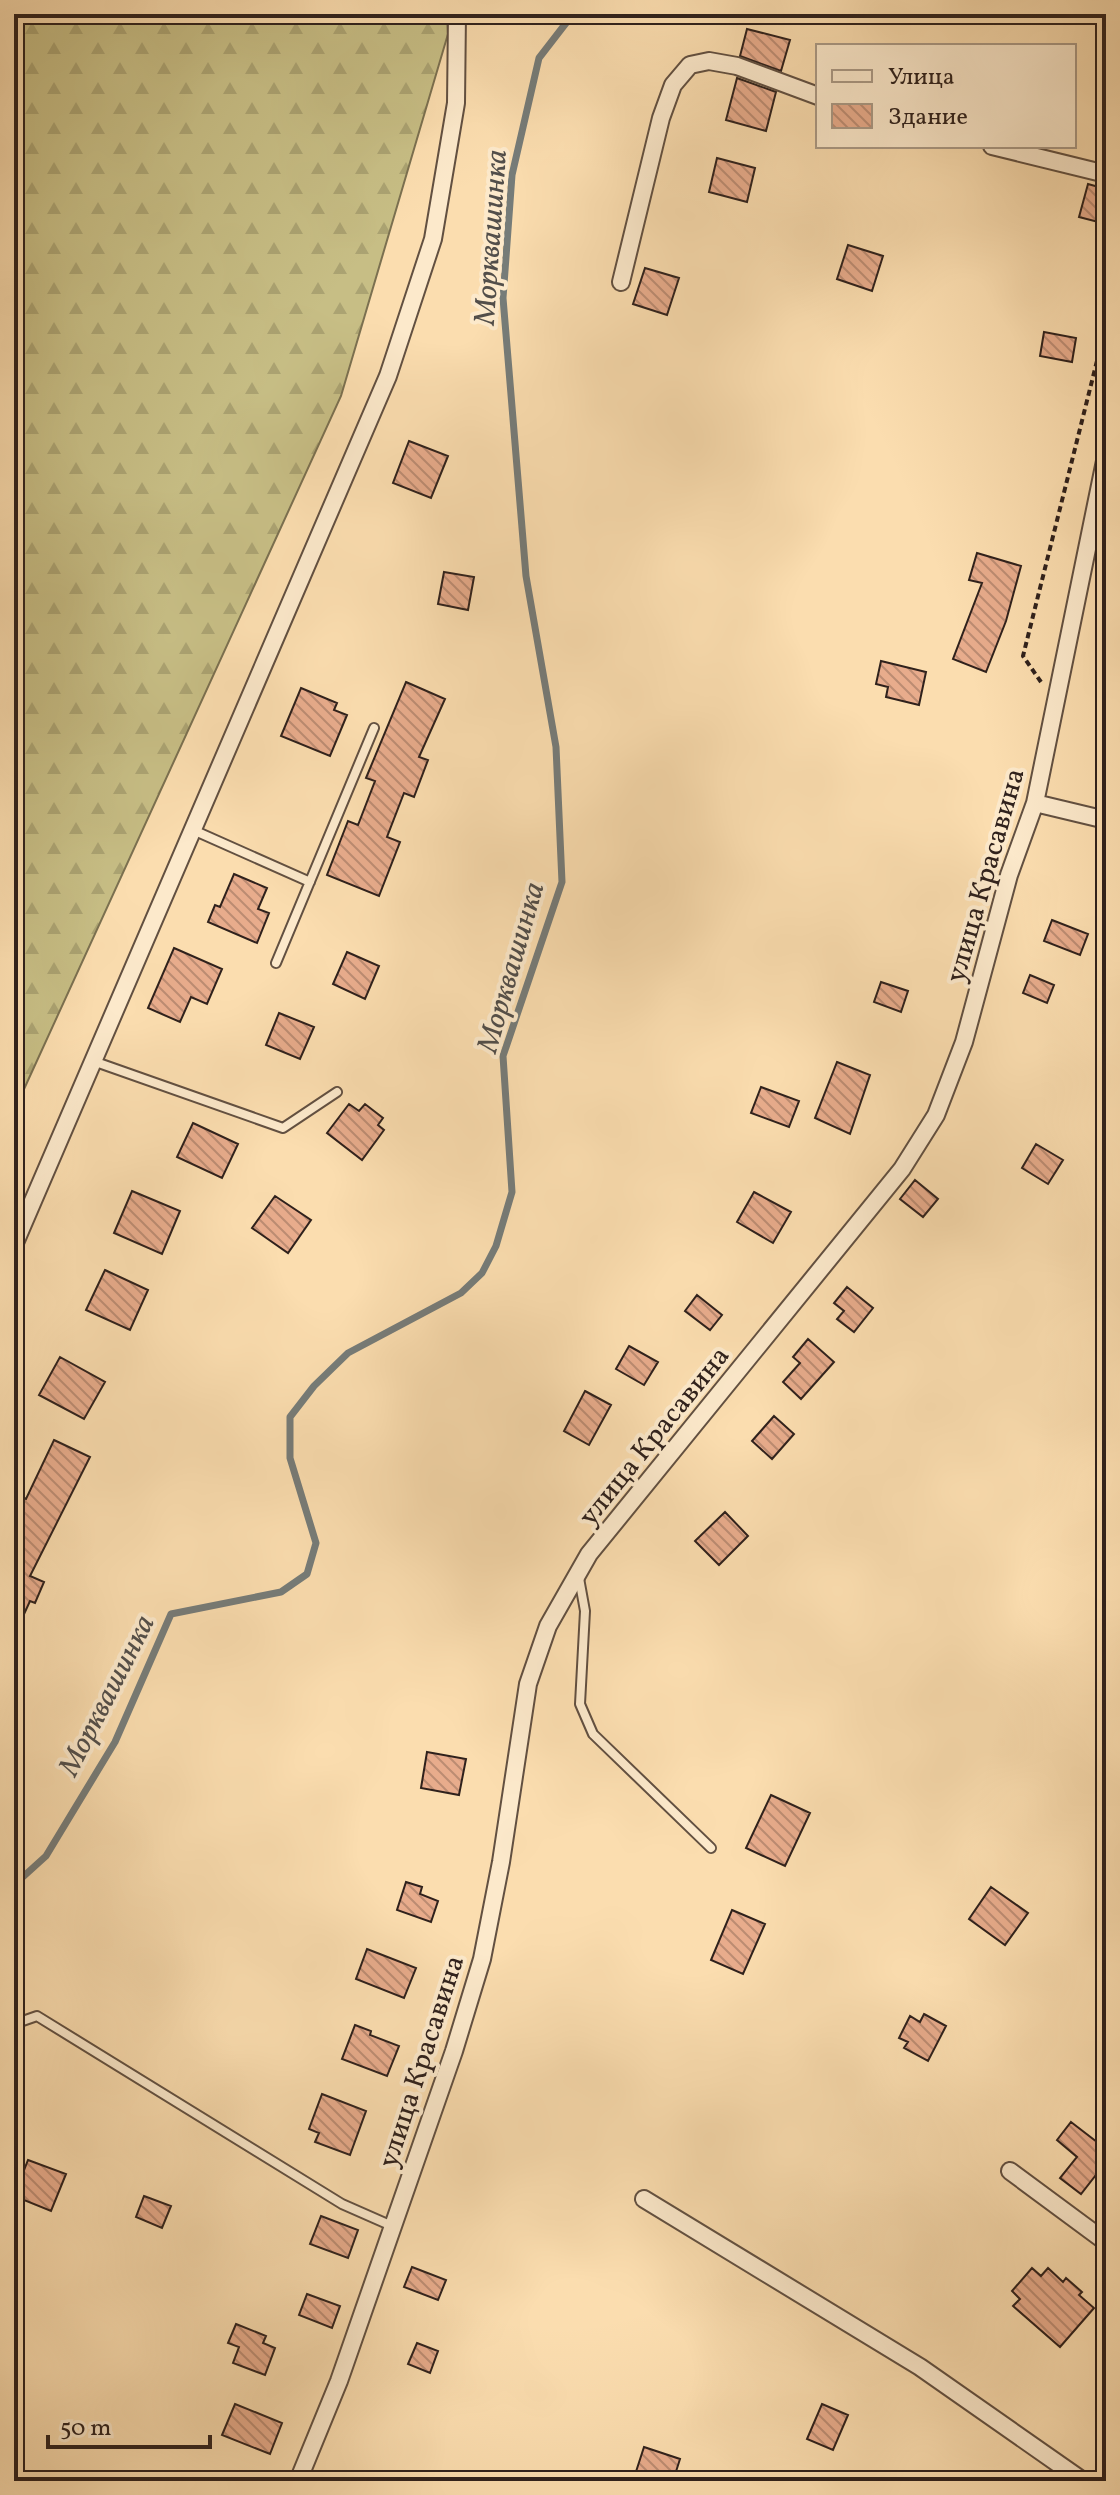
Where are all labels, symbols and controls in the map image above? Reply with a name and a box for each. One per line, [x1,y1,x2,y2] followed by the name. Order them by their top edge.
[816,44,1076,148] legend
[888,61,955,95] text: Улица
[888,101,968,135] text: Здание
[465,148,519,327] water label: Морквашинка
[937,764,1036,987] street label: улица Красавина
[467,877,556,1059] water label: Морквашинка
[570,1338,740,1535] street label: улица Красавина
[49,1608,166,1785] water label: Морквашинка
[370,1951,475,2173] street label: улица Красавина
[48,2399,210,2449] scale bar
[60,2412,112,2446] text: 50 m

